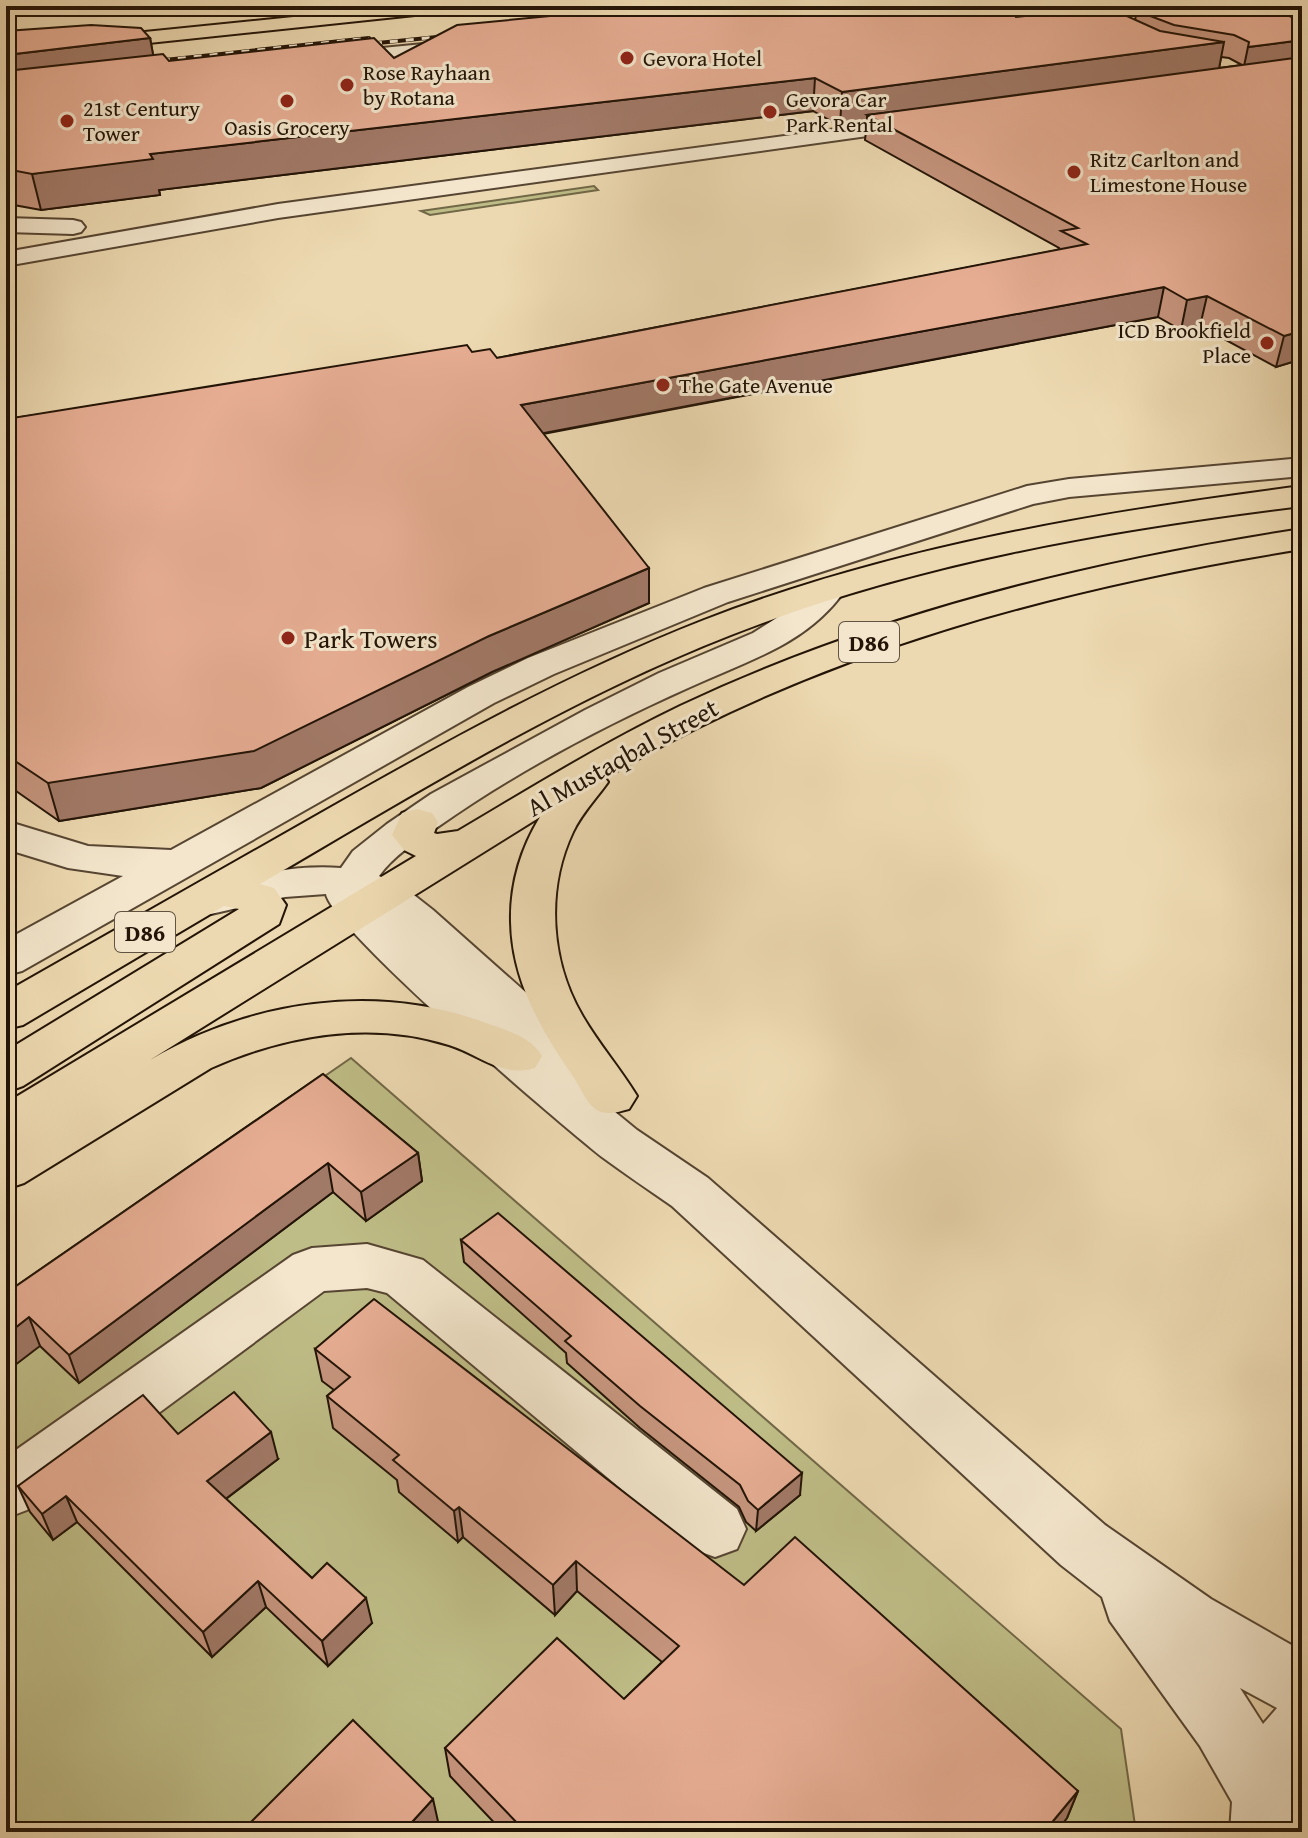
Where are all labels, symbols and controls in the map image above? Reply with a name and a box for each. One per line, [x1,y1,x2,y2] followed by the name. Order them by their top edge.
[643,42,762,74] place label: Gevora Hotel
[618,49,636,67] marker: Gevora Hotel
[363,56,491,113] place label: Rose Rayhaan by Rotana
[338,76,356,94] marker: Rose Rayhaan by Rotana
[786,83,893,140] place label: Gevora Car Park Rental
[83,92,200,149] place label: 21st Century Tower
[278,92,296,110] marker: Oasis Grocery
[761,103,779,121] marker: Gevora Car Park Rental
[224,111,350,143] place label: Oasis Grocery
[58,112,76,130] marker: 21st Century Tower
[1090,143,1247,200] place label: Ritz Carlton and Limestone House
[1065,163,1083,181] marker: Ritz Carlton and Limestone House
[1118,314,1251,371] place label: ICD Brookfield Place
[1258,334,1276,352] marker: ICD Brookfield Place
[679,369,833,401] place label: The Gate Avenue
[654,376,672,394] marker: The Gate Avenue
[304,619,438,658] place label: Park Towers
[839,622,899,662] road number: D86
[279,629,297,647] marker: Park Towers
[519,688,725,826] street label: Al Mustaqbal Street
[115,912,175,952] road number: D86

